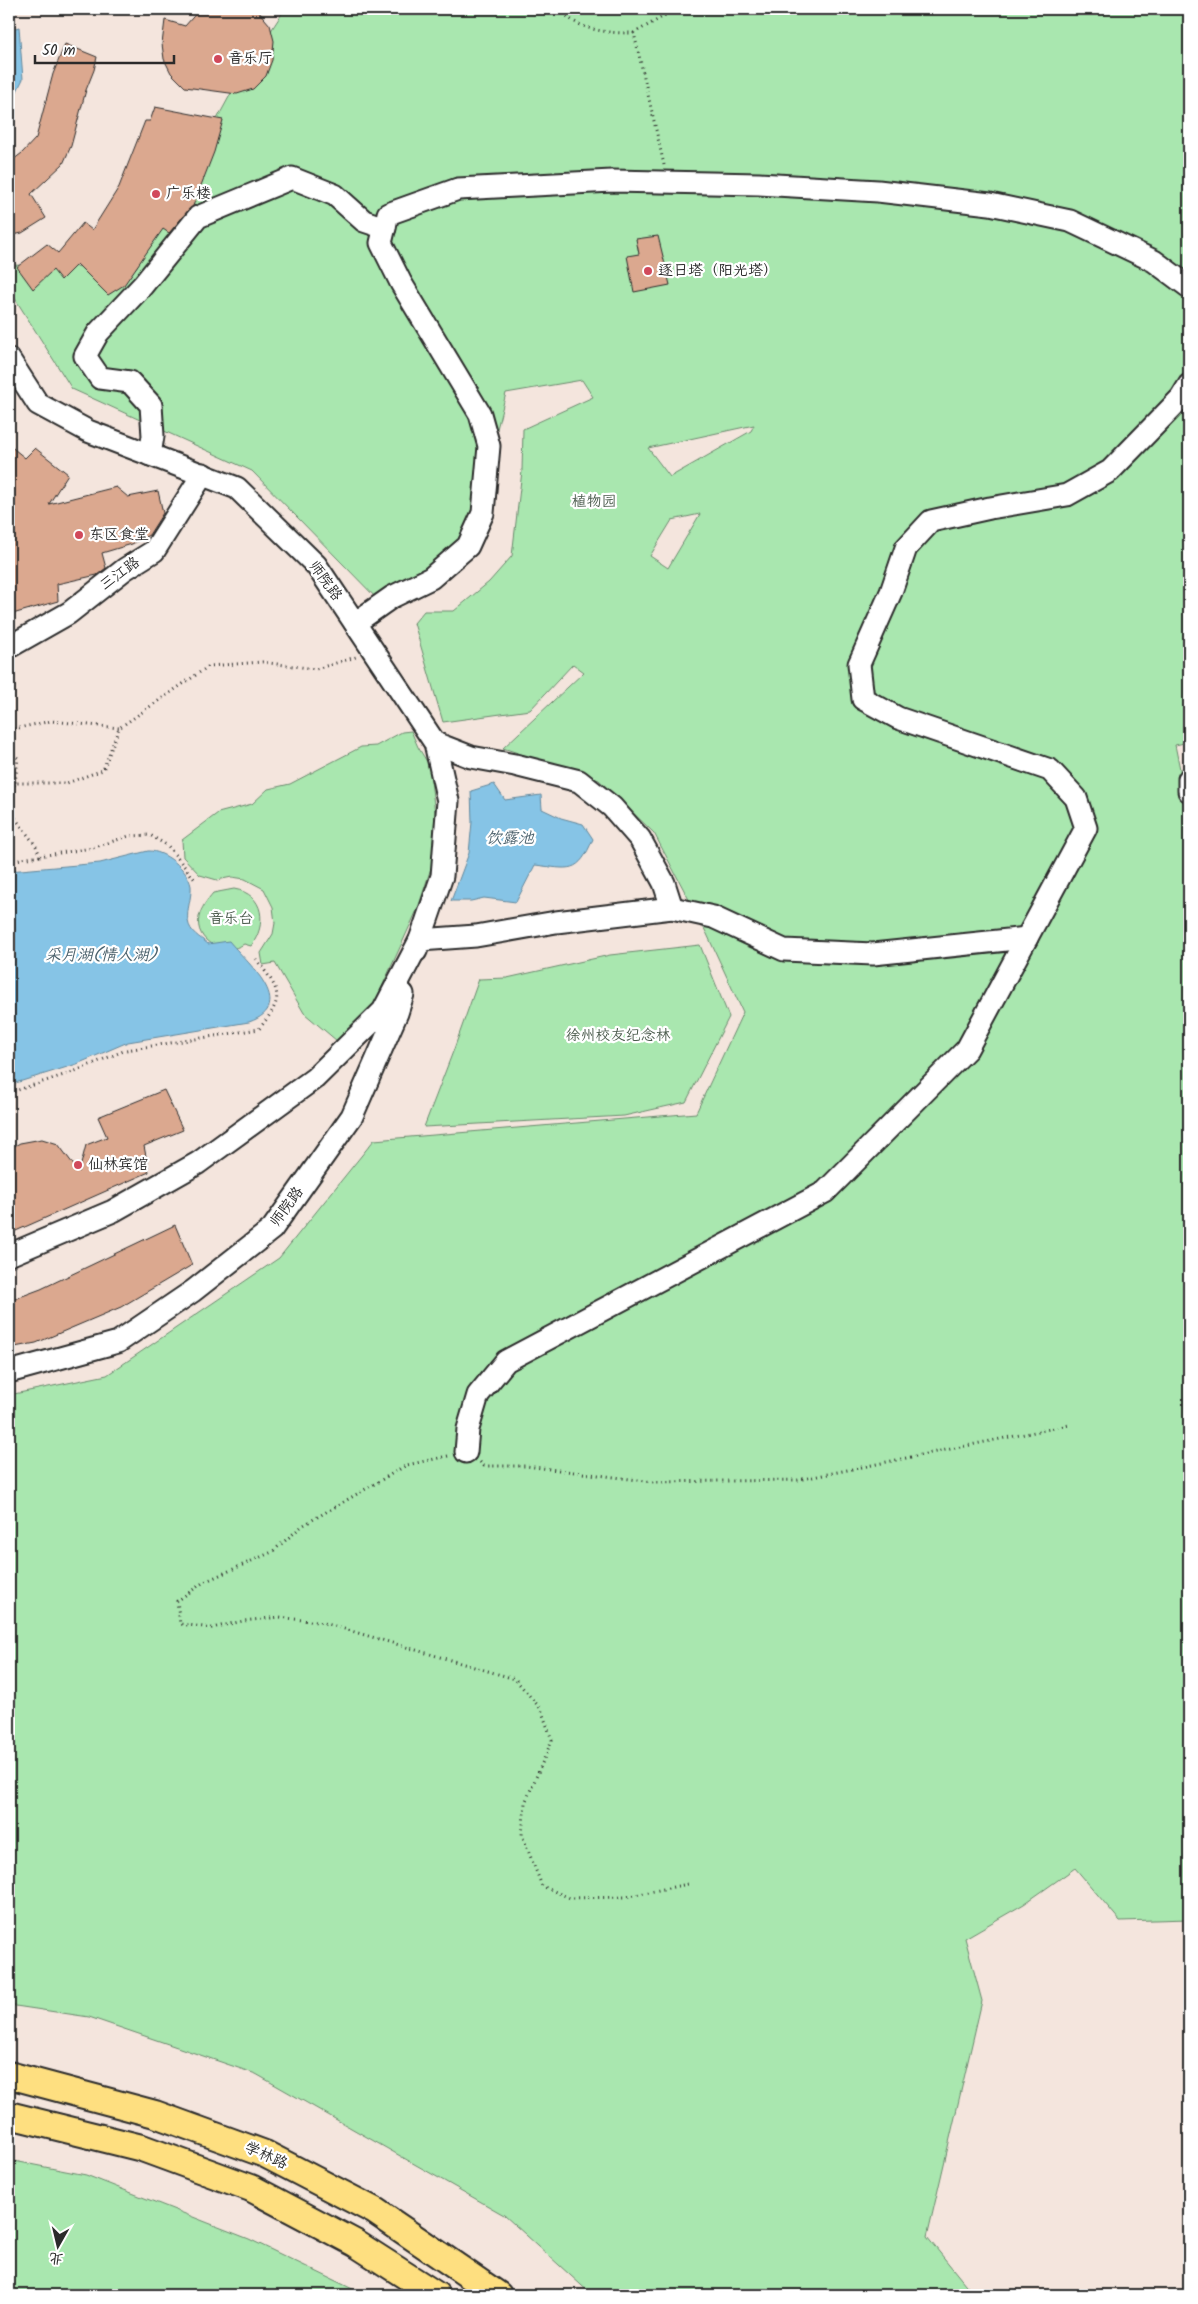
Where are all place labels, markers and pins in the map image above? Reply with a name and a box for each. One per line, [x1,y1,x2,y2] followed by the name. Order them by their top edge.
[228,47,273,71] place label: 音乐厅
[212,53,224,65] marker: 音乐厅
[166,182,211,206] place label: 广乐楼
[150,188,162,200] marker: 广乐楼
[658,259,778,283] place label: 逐日塔（阳光塔）
[642,265,654,277] marker: 逐日塔（阳光塔）
[89,523,149,547] place label: 东区食堂
[73,529,85,541] marker: 东区食堂
[88,1153,148,1177] place label: 仙林宾馆
[72,1159,84,1171] marker: 仙林宾馆

